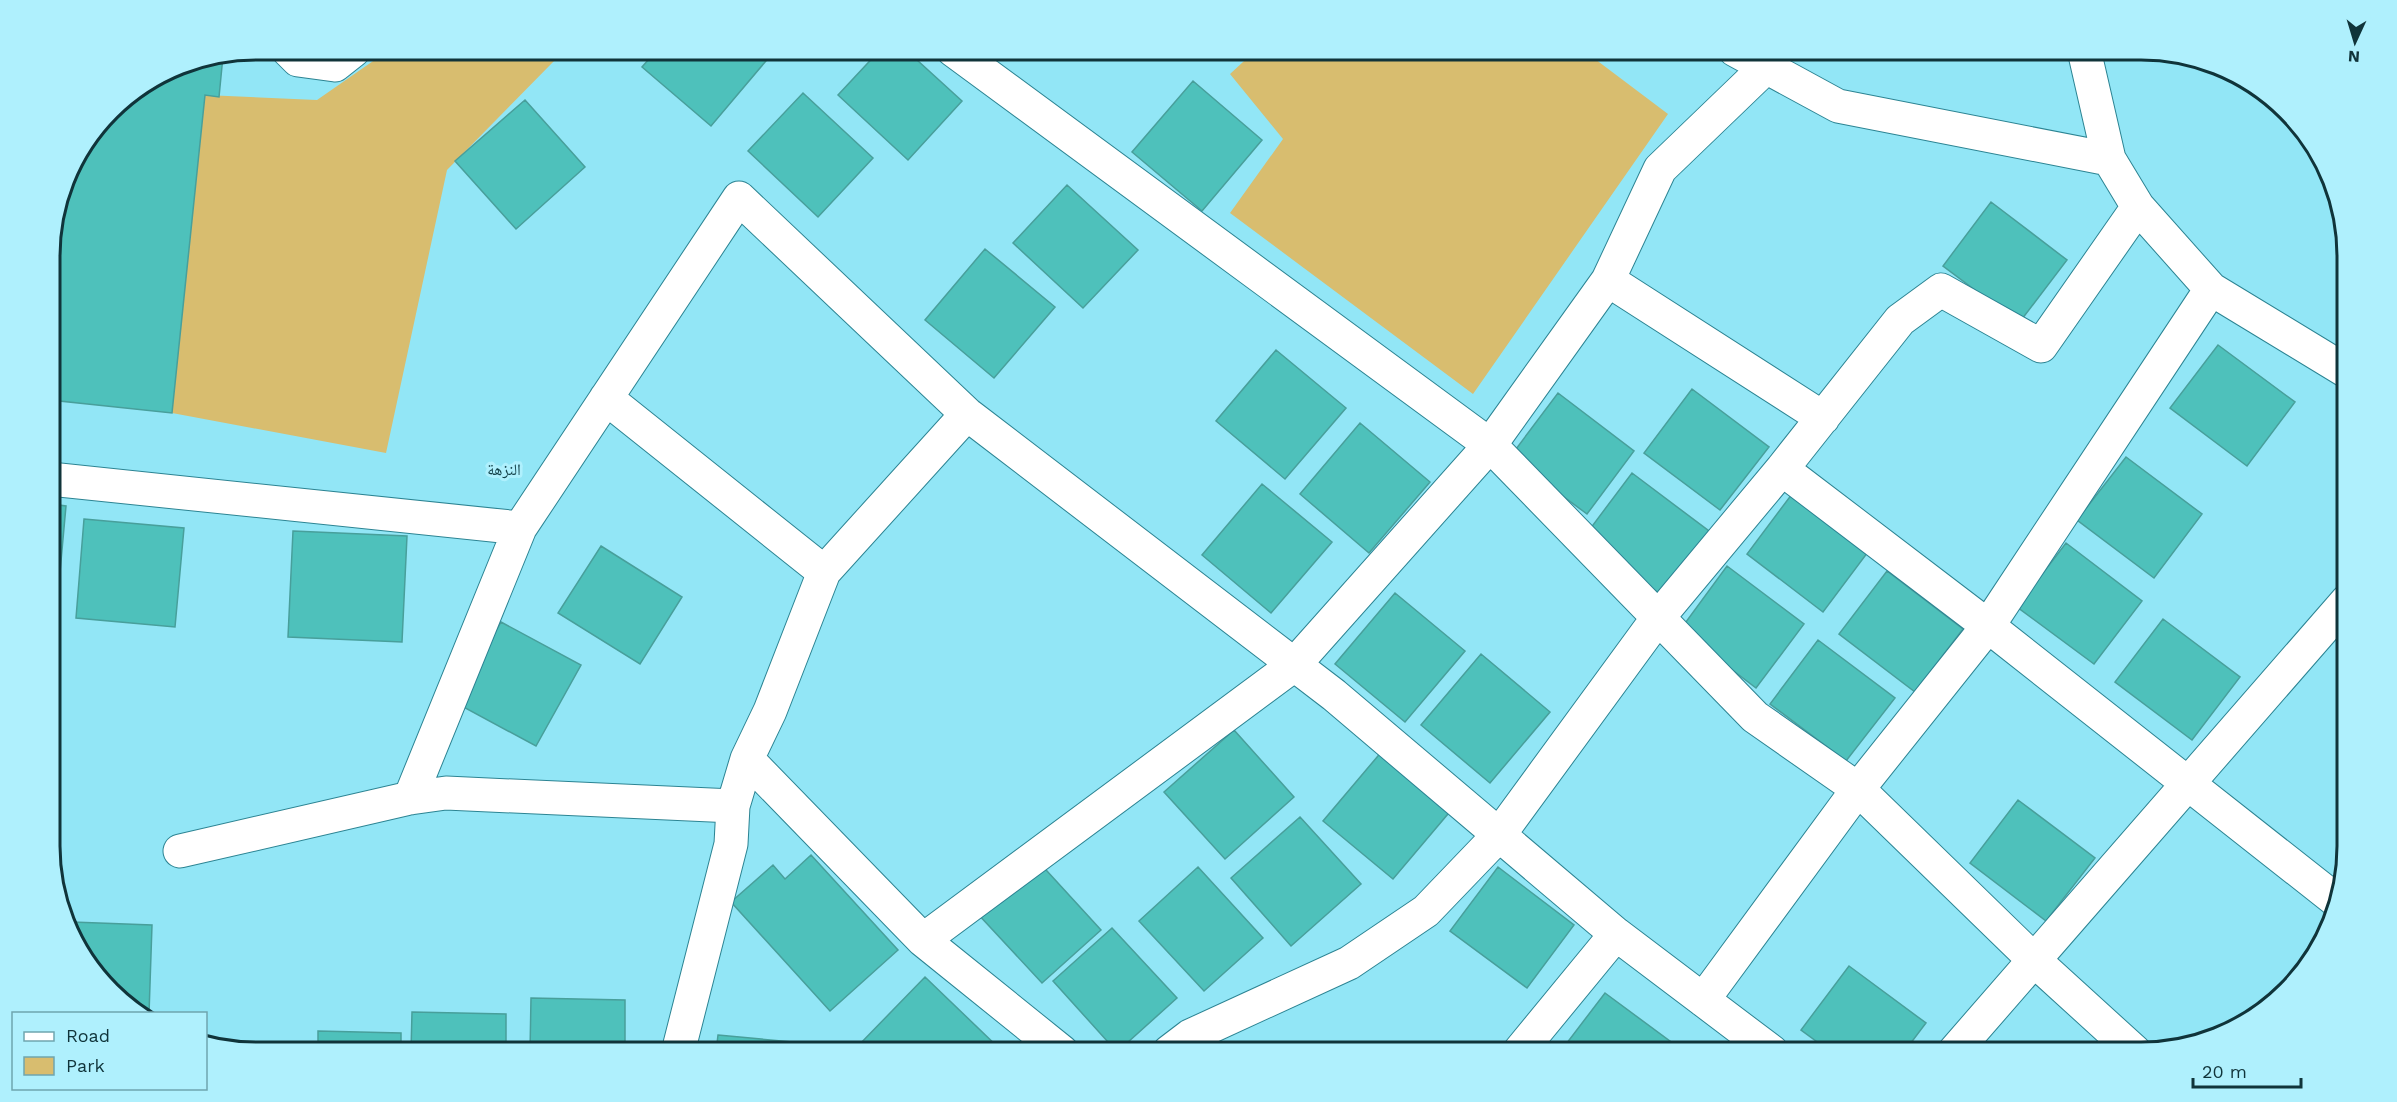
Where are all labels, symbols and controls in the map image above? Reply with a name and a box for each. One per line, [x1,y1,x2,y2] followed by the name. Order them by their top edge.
[2325,12,2385,72] north arrow
[2347,47,2361,66] text: N
[487,460,521,479] district label: النزهة
[12,1012,207,1090] legend
[66,1025,110,1046] text: Road
[2193,1051,2301,1089] scale bar
[66,1055,105,1076] text: Park
[2202,1061,2247,1082] text: 20 m

